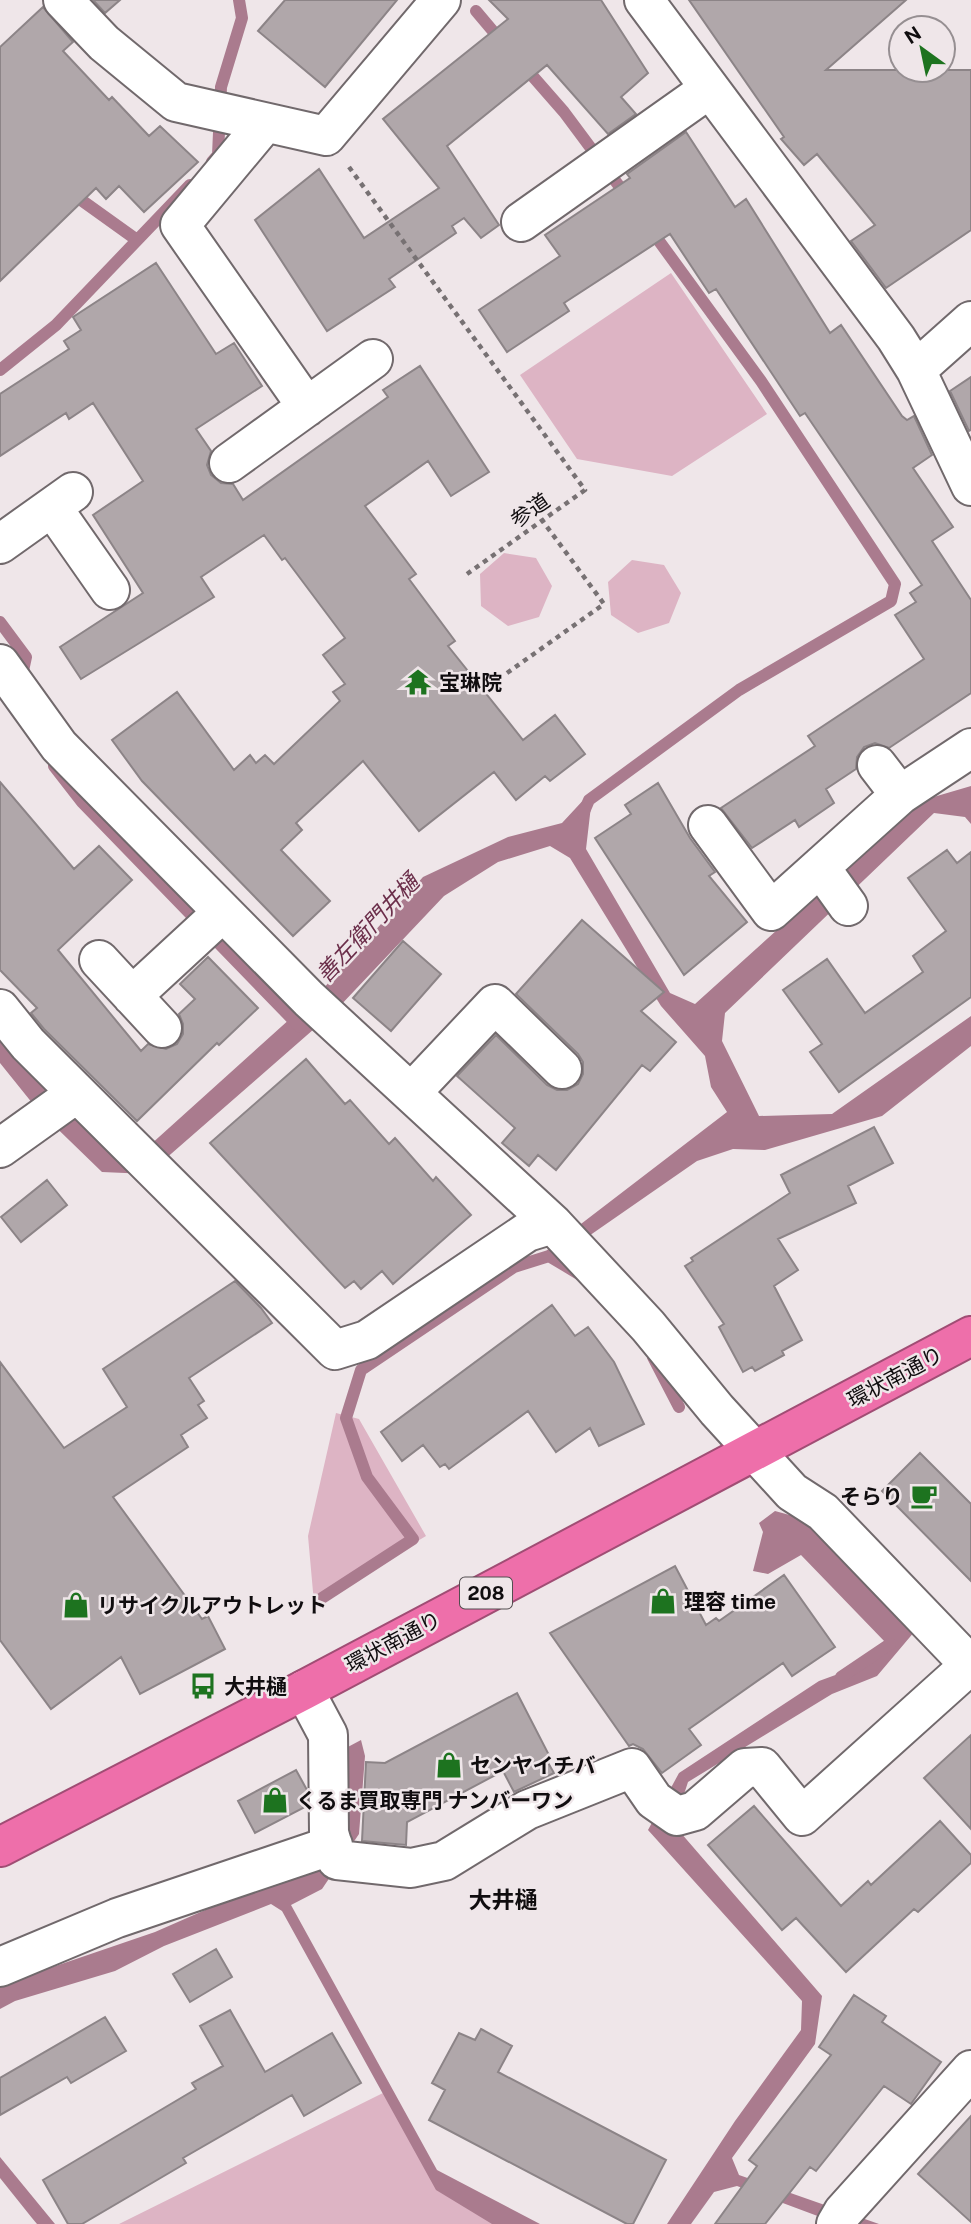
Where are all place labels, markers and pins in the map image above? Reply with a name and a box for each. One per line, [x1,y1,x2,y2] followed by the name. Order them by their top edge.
[403,667,433,697] temple icon: 宝琳院
[439,670,502,695] place label: 宝琳院
[909,1481,939,1511] cafe icon: そらり
[840,1484,903,1509] place label: そらり
[648,1586,678,1616] shop icon: 理容 time
[684,1589,776,1614] place label: 理容 time
[61,1590,91,1620] shop icon: リサイクルアウトレット
[97,1593,327,1618] place label: リサイクルアウトレット
[188,1671,218,1701] bus stop icon: 大井樋
[224,1674,287,1699] place label: 大井樋
[434,1750,464,1780] shop icon: センヤイチバ
[470,1753,596,1778] place label: センヤイチバ
[260,1785,290,1815] shop icon: くるま買取専門 ナンバーワン
[296,1788,573,1813] place label: くるま買取専門 ナンバーワン

